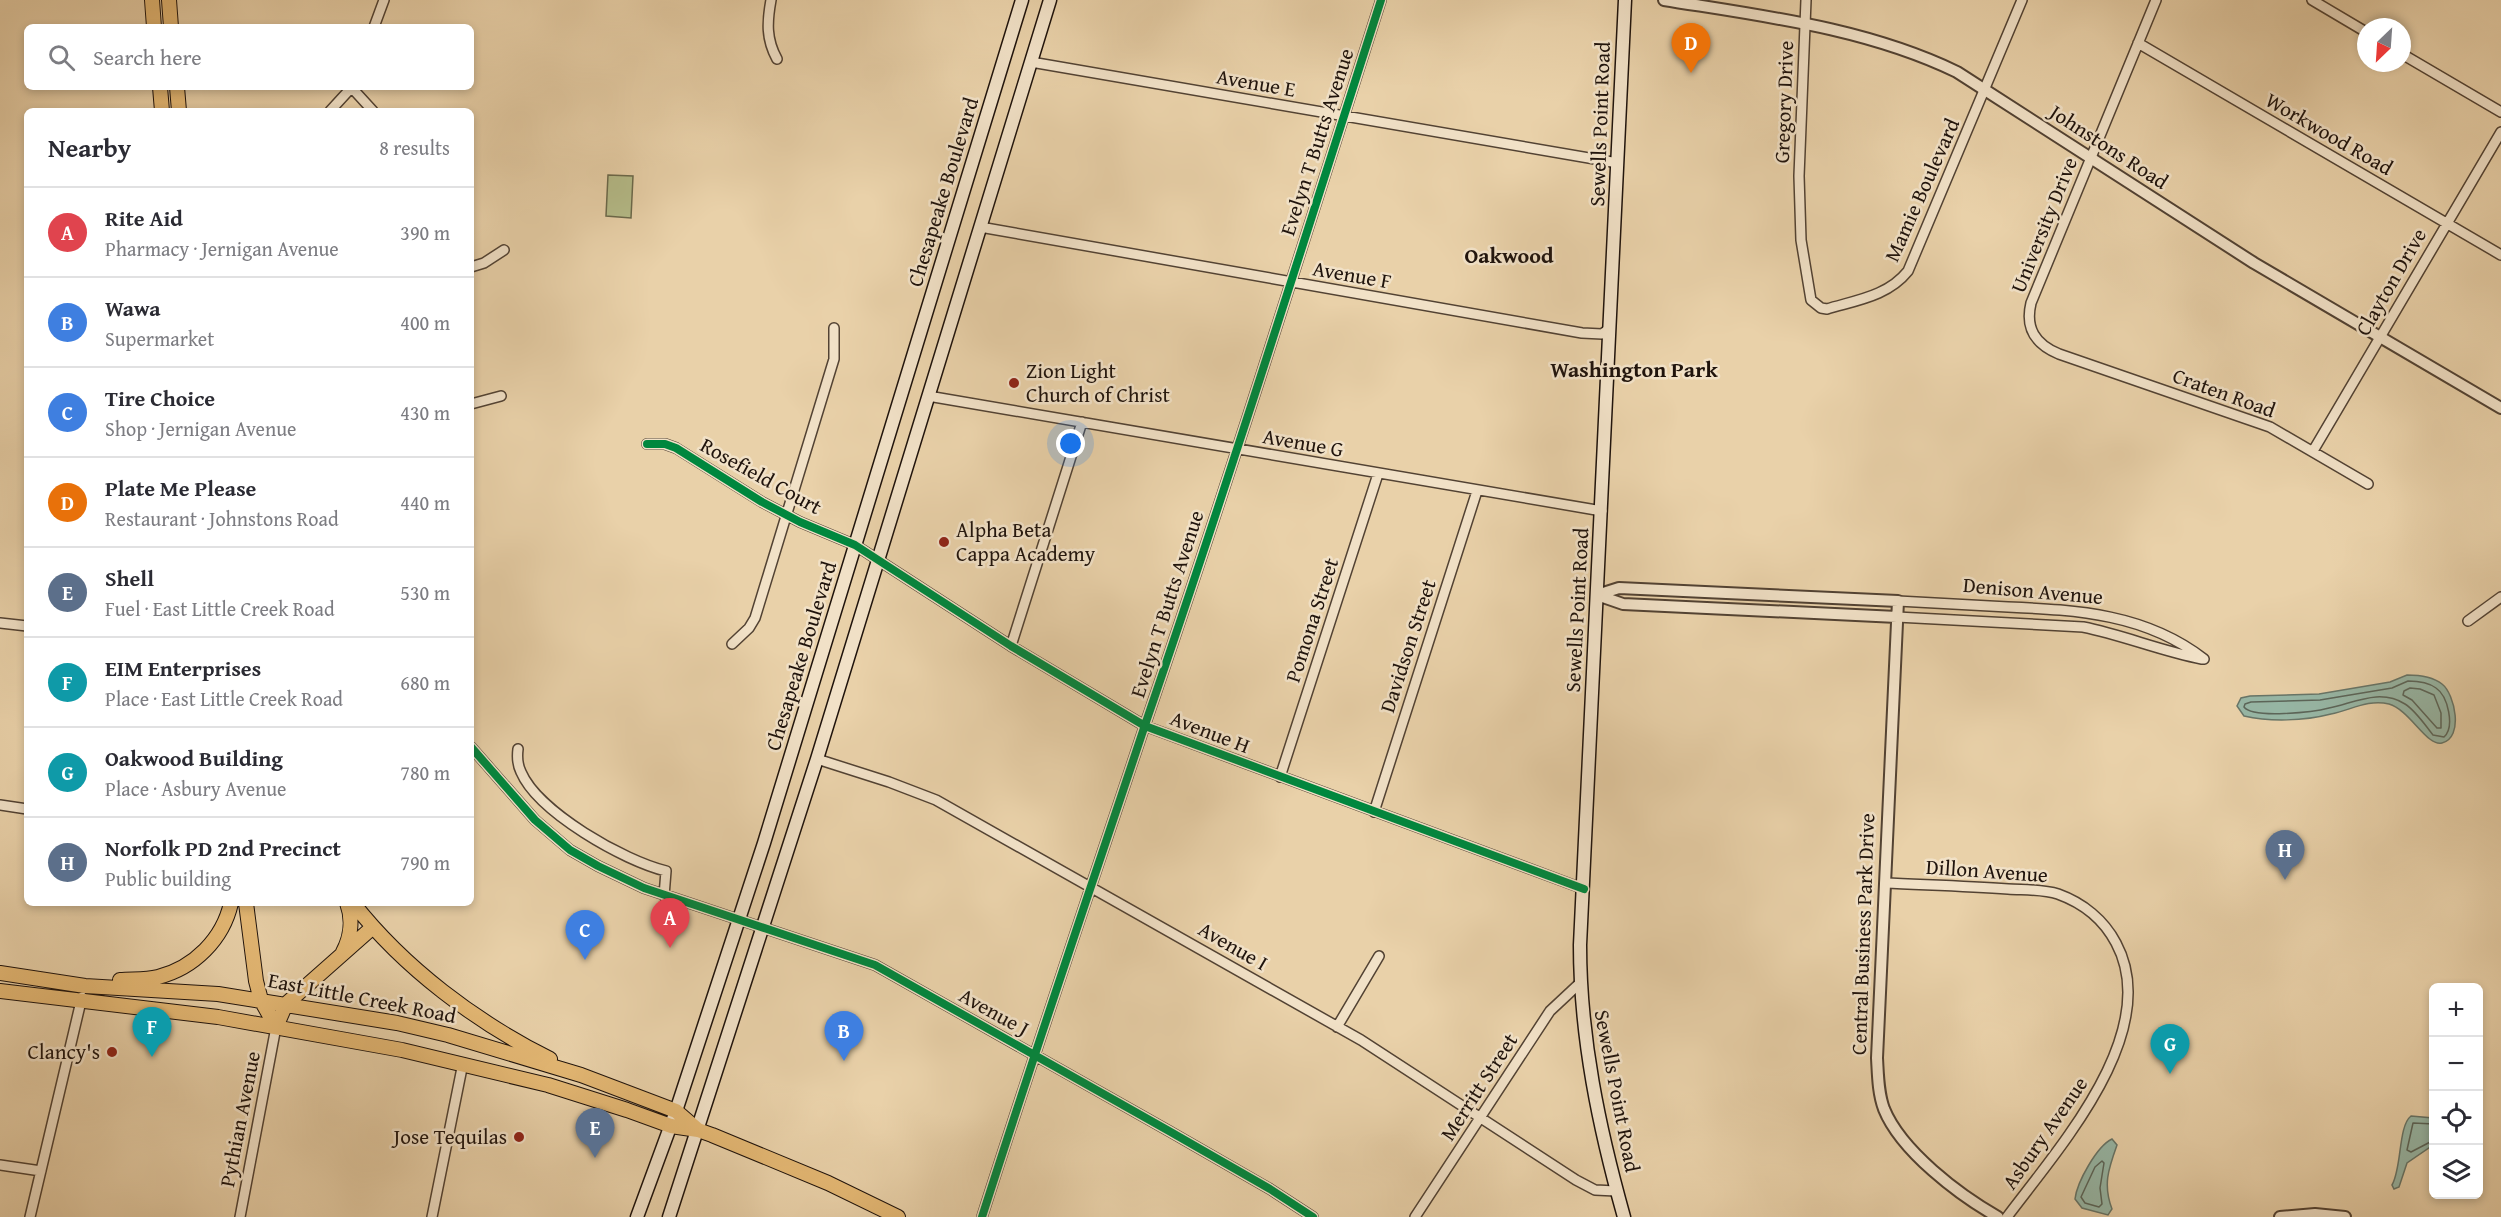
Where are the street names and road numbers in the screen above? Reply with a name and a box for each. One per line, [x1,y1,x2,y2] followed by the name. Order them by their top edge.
[1581,40,1618,207] street label: Sewells Point Road
[1766,40,1801,164] street label: Gregory Drive
[1272,44,1361,239] street label: Evelyn T Butts Avenue
[1214,60,1298,105] street label: Avenue E
[2260,84,2400,183] street label: Workwood Road
[899,93,986,290] street label: Chesapeake Boulevard
[2041,95,2175,197] street label: Johnstons Road
[1876,112,1967,266] street label: Mamie Boulevard
[2002,152,2085,297] street label: University Drive
[2347,222,2434,341] street label: Clayton Drive
[1310,252,1394,297] street label: Avenue F
[2168,360,2281,426] street label: Craten Road
[1260,420,1346,465] street label: Avenue G
[695,429,828,522] street label: Rosefield Court
[1122,506,1211,701] street label: Evelyn T Butts Avenue
[1557,526,1596,693] street label: Sewells Point Road
[1277,553,1346,686] street label: Pomona Street
[757,557,844,754] street label: Chesapeake Boulevard
[1962,569,2104,612] street label: Denison Avenue
[1371,575,1444,717] street label: Davidson Street
[1166,702,1255,761] street label: Avenue H
[1843,812,1882,1055] street label: Central Business Park Drive
[1925,851,2049,890] street label: Dillon Avenue
[1193,913,1274,978] street label: Avenue I
[265,964,460,1031] street label: East Little Creek Road
[954,980,1035,1043] street label: Avenue J
[1587,1007,1649,1176] street label: Sewells Point Road
[1432,1026,1525,1147] street label: Merritt Street
[211,1048,268,1189] street label: Pythian Avenue
[1994,1070,2095,1195] street label: Asbury Avenue

